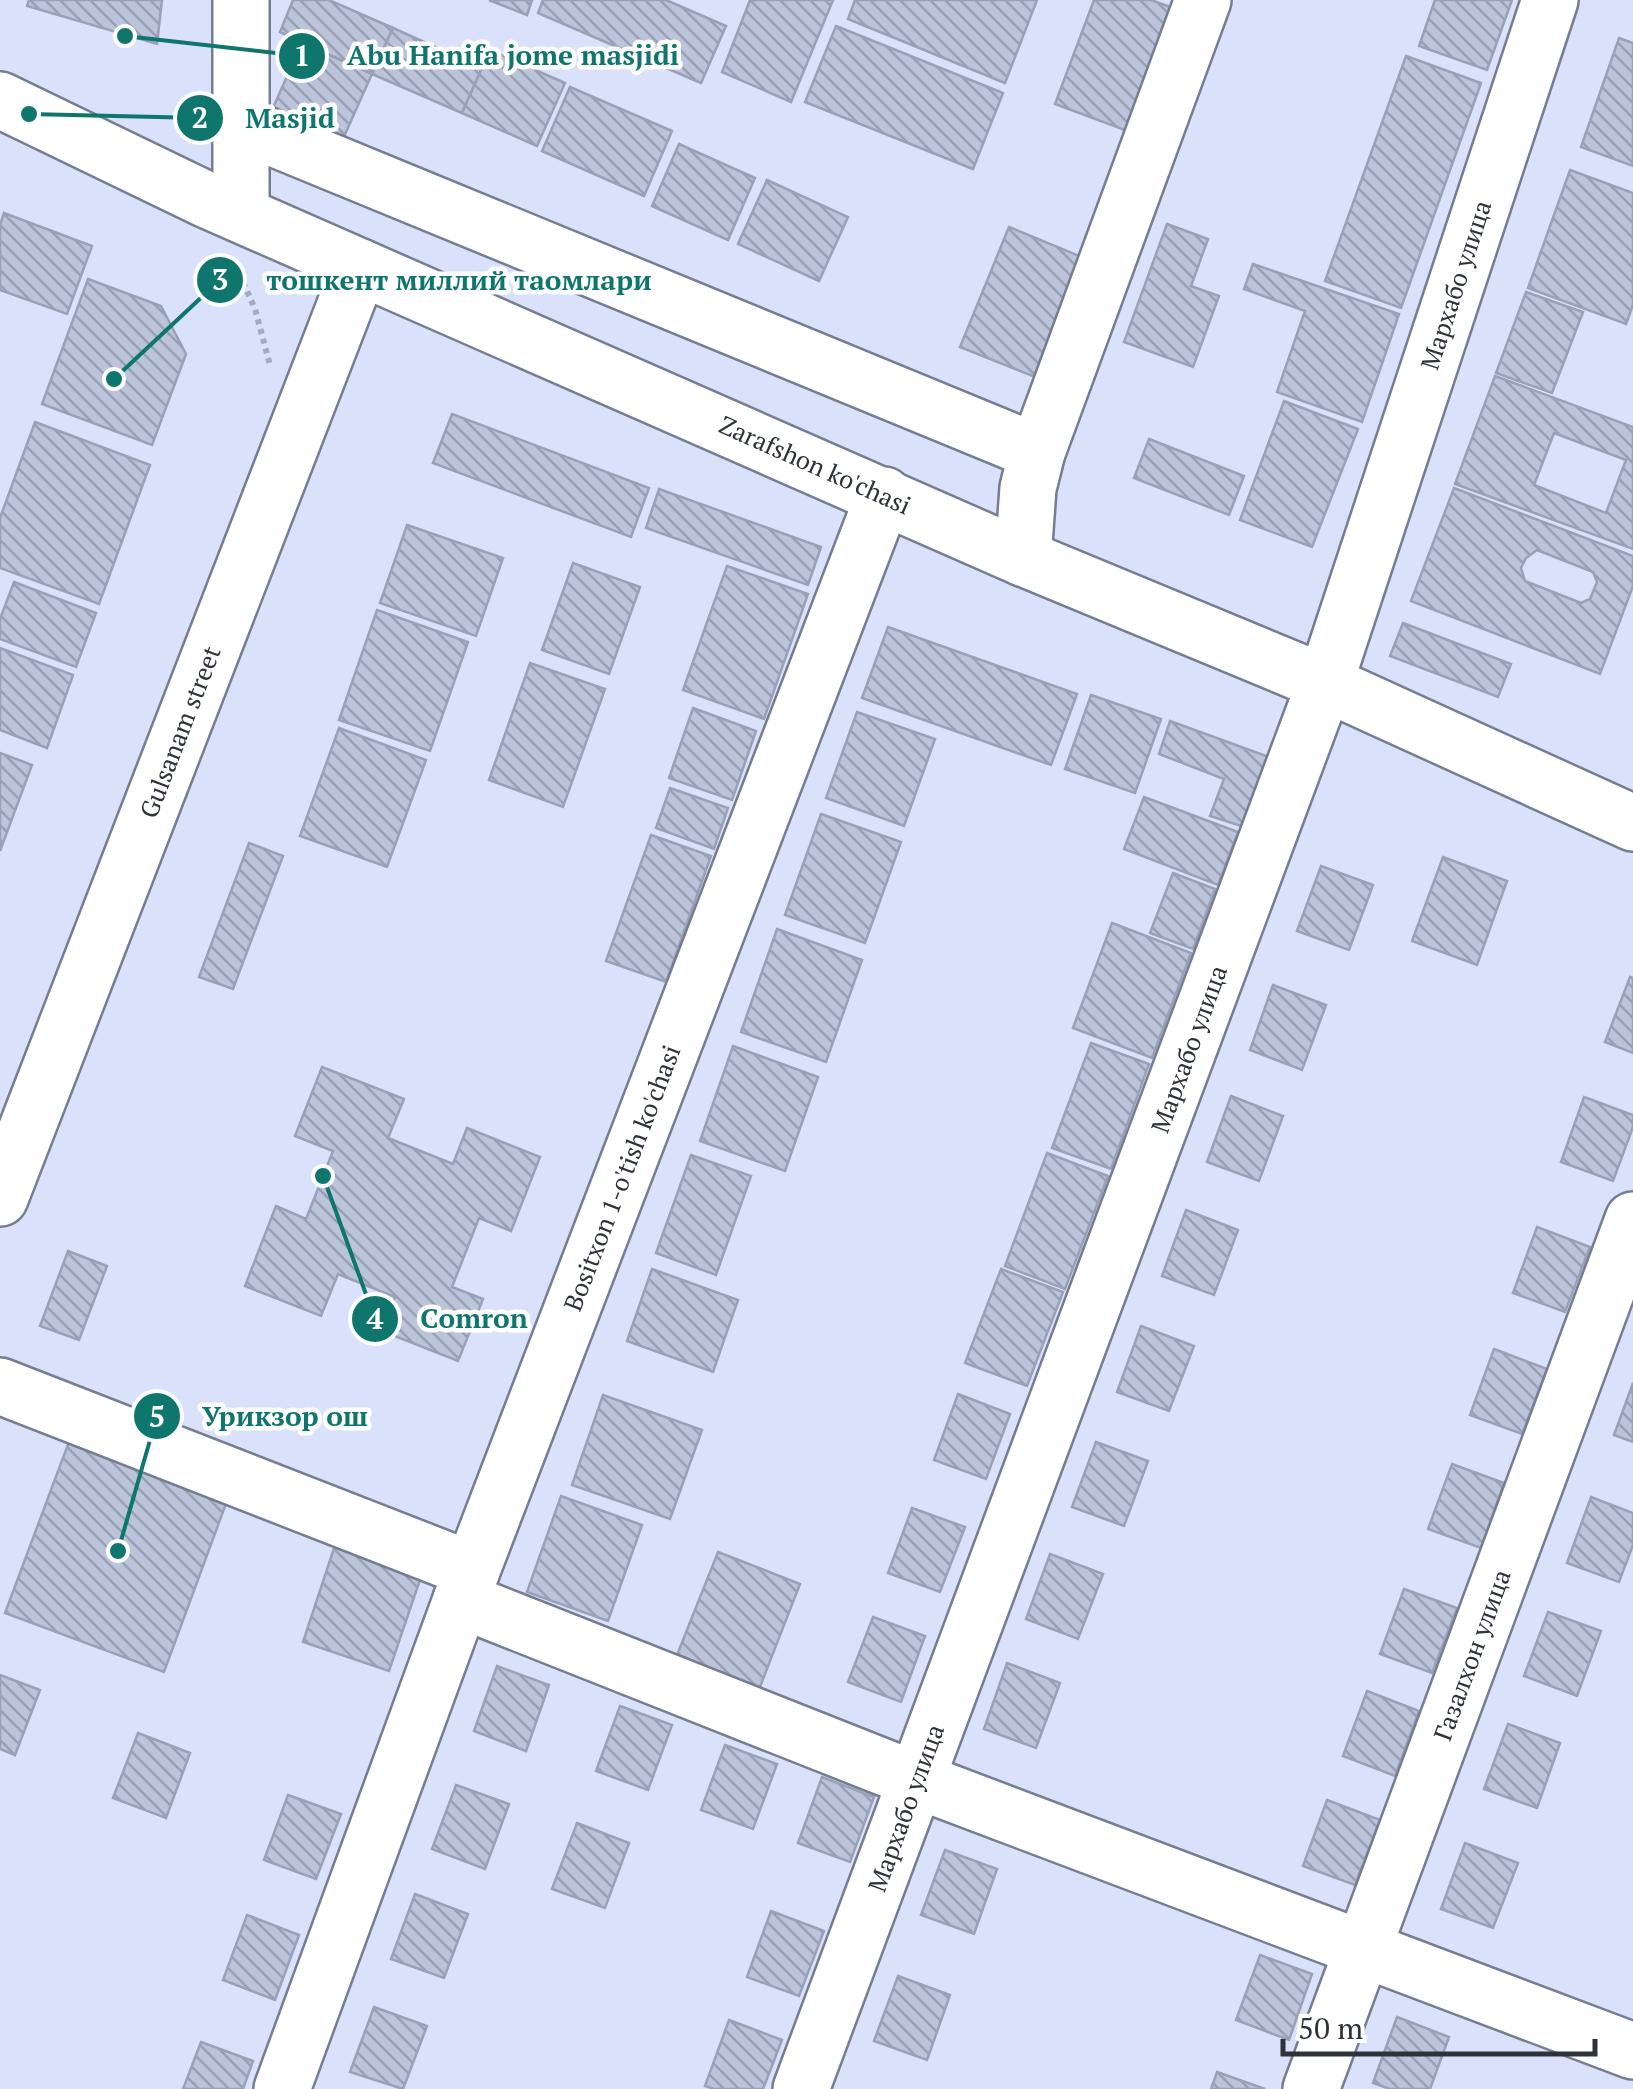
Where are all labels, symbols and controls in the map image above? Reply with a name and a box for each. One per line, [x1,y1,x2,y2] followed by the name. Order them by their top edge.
[277,27,699,85] callout: Abu Hanifa jome masjidi
[294,35,310,75] text: 1
[347,36,679,73] text: Abu Hanifa jome masjidi
[175,89,354,147] callout: Masjid
[192,97,208,137] text: 2
[245,99,335,136] text: Masjid
[1413,196,1499,374] street label: Мархабо улица
[195,251,672,309] callout: тошкент миллий таомлари
[212,259,228,299] text: 3
[266,261,652,298] text: тошкент миллий таомлари
[714,408,916,522] street label: Zarafshon ko'chasi
[132,641,228,823] street label: Gulsanam street
[1143,960,1234,1137] street label: Мархабо улица
[556,1040,688,1315] street label: Bositxon 1-o'tish ko'chasi
[350,1290,548,1348] callout: Сomron
[367,1298,384,1338] text: 4
[420,1299,528,1336] text: Сomron
[132,1387,388,1445] callout: Урикзор ош
[149,1396,165,1436] text: 5
[202,1397,368,1434] text: Урикзор ош
[1425,1565,1518,1745] street label: Газалхон улица
[860,1719,951,1896] street label: Мархабо улица
[1283,1994,1596,2056] scale bar
[1298,2008,1363,2048] text: 50 m

